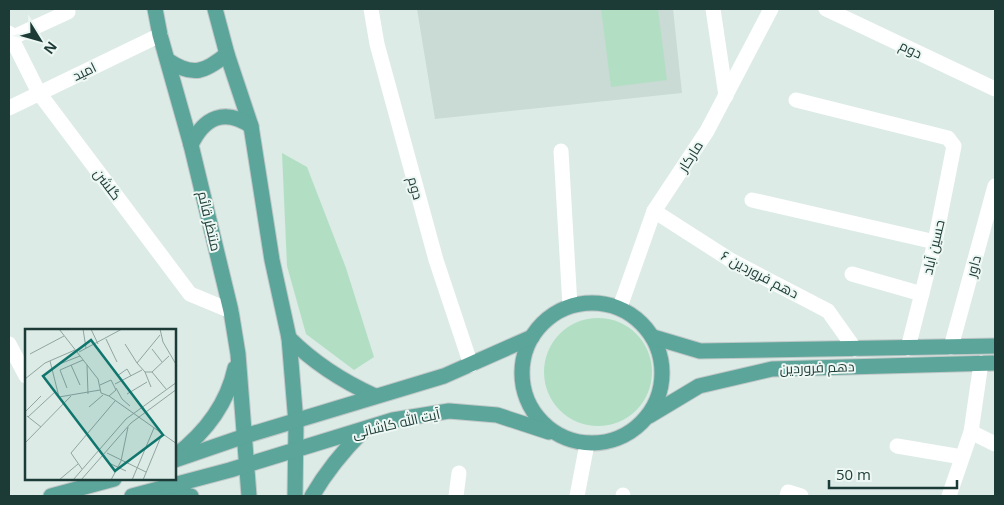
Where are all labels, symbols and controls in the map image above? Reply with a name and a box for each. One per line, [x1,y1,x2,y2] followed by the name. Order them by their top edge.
[15,15,65,65] north arrow
[896,35,926,64] street label: دوم
[40,38,62,58] text: N
[69,57,99,85] street label: امید
[672,137,707,176] street label: مارکار
[90,164,126,204] street label: گلشن
[403,174,428,202] street label: دوم
[193,189,226,253] street label: منتظر قائم
[917,218,949,276] street label: حسین آباد
[717,246,802,303] street label: دهم فروردین ۶
[961,253,985,280] street label: داور
[25,329,176,480] inset map
[779,356,855,379] street label: دهم فروردین
[350,404,442,442] street label: آیت الله کاشانی
[829,458,956,490] scale bar
[836,464,871,484] text: 50 m

